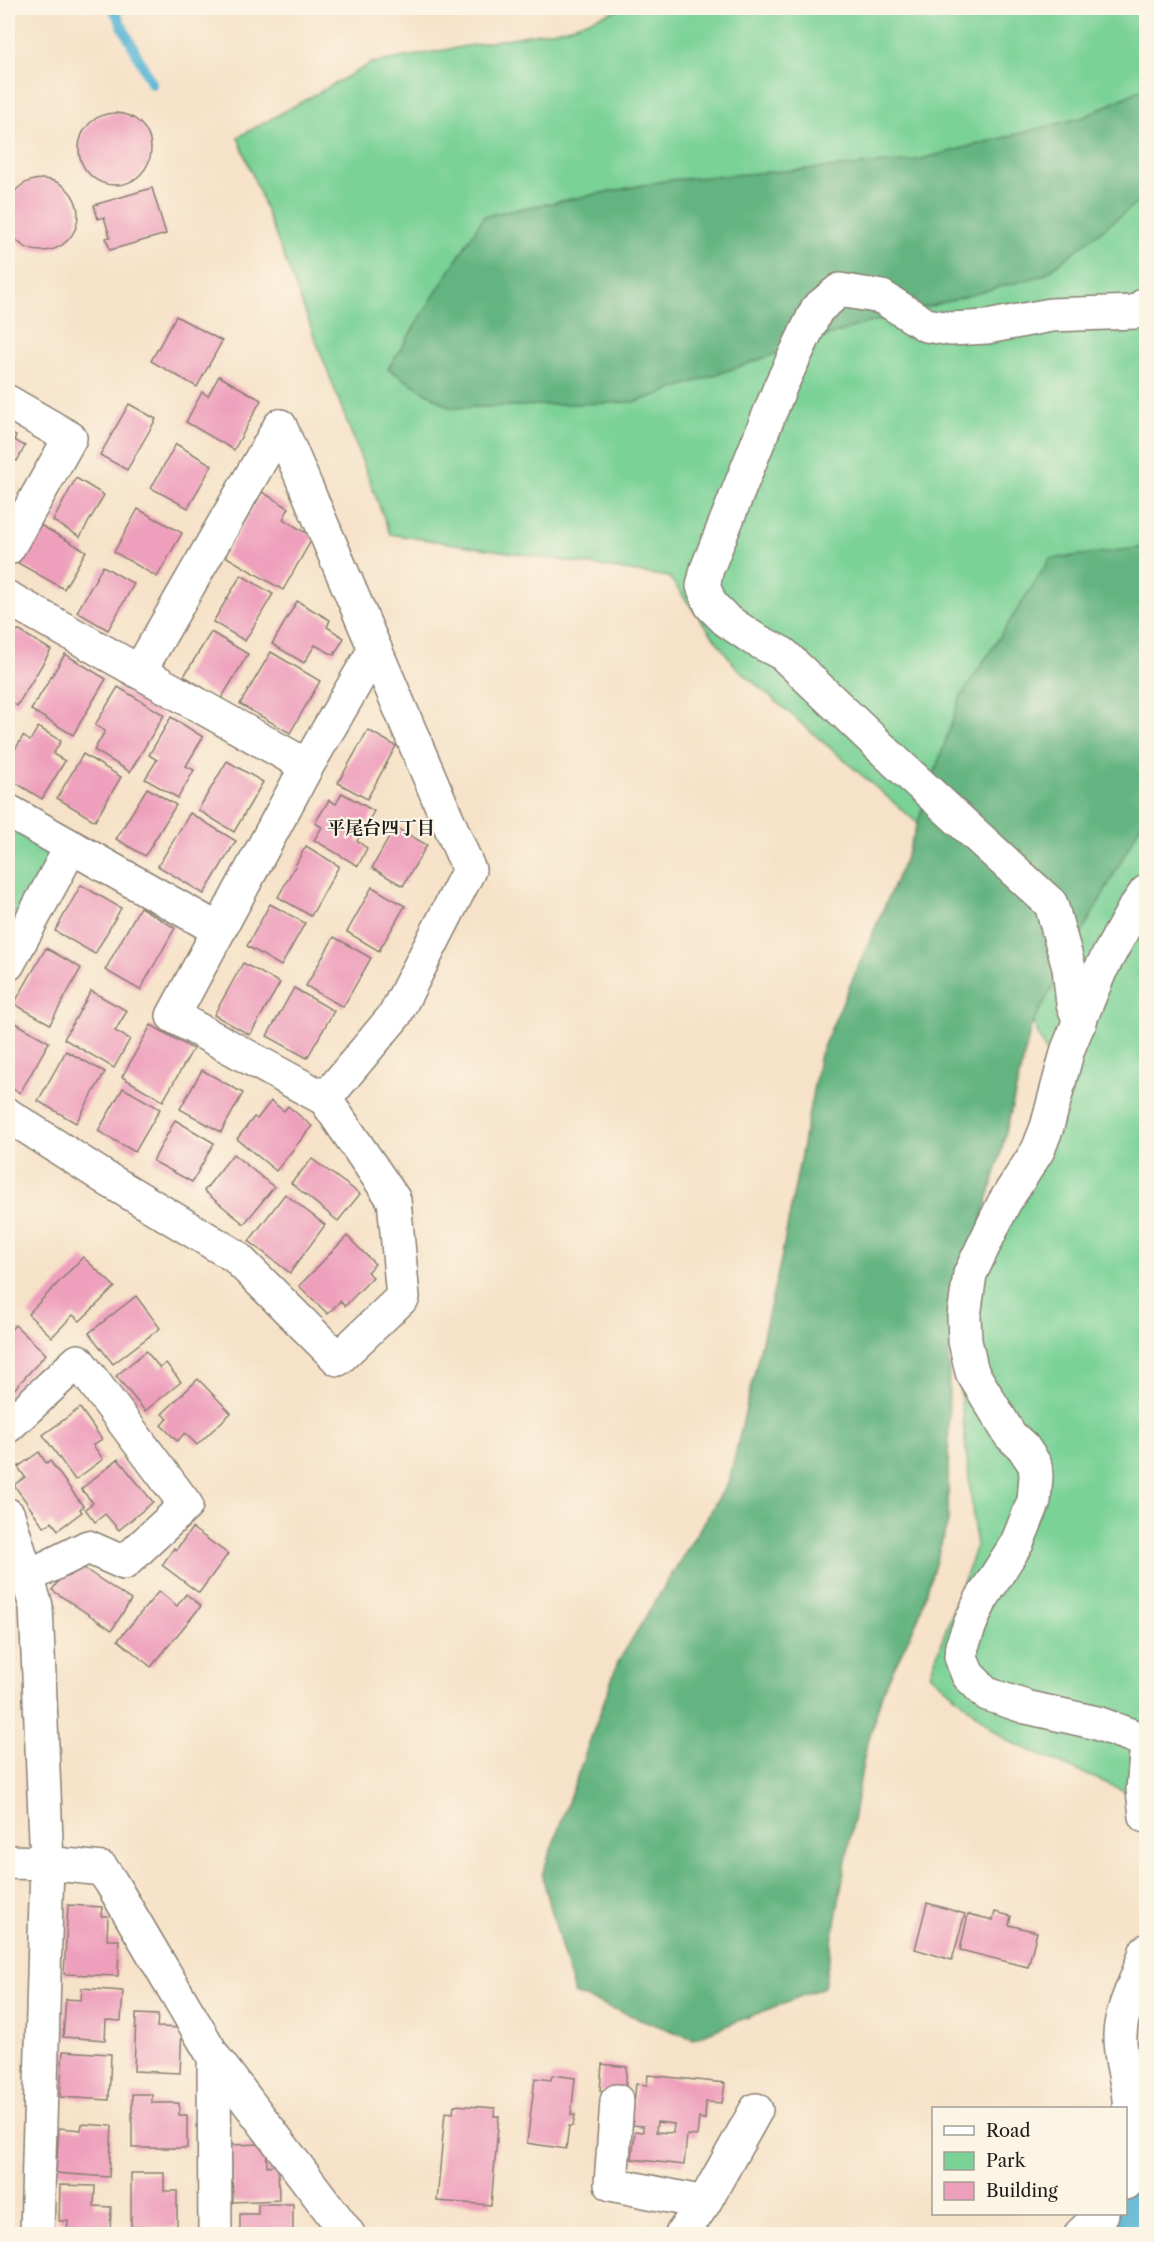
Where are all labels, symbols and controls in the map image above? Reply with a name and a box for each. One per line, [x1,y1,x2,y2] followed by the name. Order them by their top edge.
[327,817,435,839] district label: 平尾台四丁目
[932,2107,1127,2215] legend
[986,2120,1031,2142] text: Road
[986,2150,1027,2172] text: Park
[986,2180,1058,2202] text: Building

